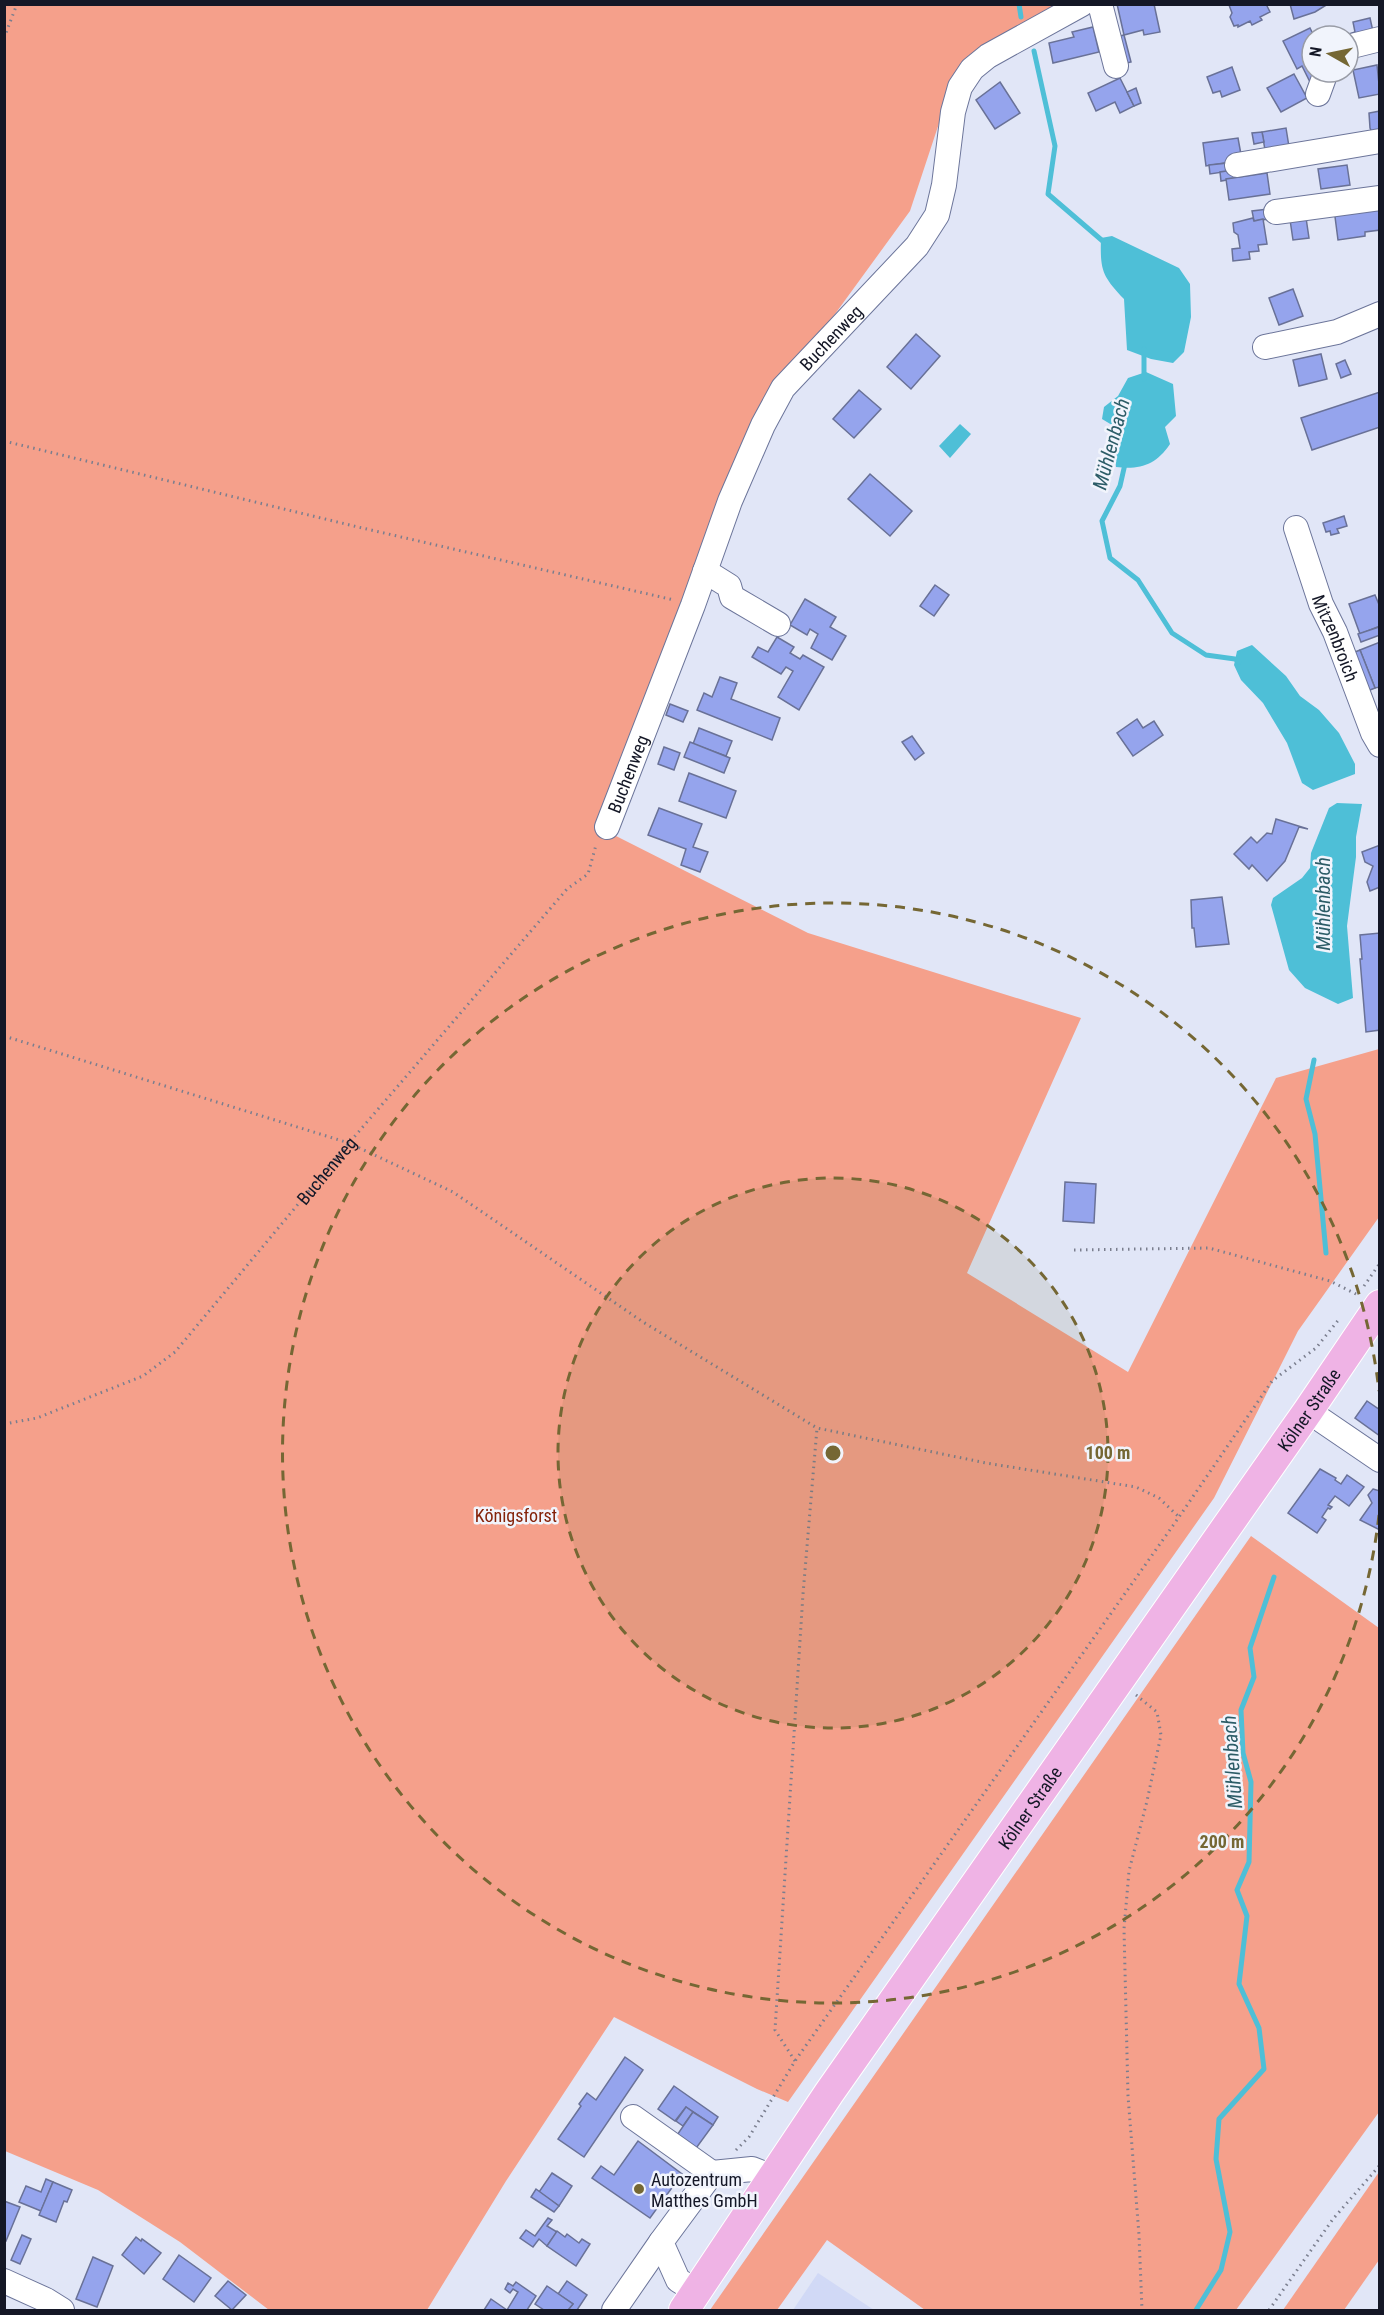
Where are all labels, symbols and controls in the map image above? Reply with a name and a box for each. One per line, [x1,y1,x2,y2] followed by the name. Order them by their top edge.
[1300,24,1360,84] north arrow
[1306,45,1326,58] text: N
[795,300,866,374] street label: Buchenweg
[1087,396,1135,492] water label: Mühlenbach
[1308,592,1363,684] street label: Mitzenbroich
[603,732,652,816] street label: Buchenweg
[1311,857,1335,951] water label: Mühlenbach
[292,1132,360,1208] street label: Buchenweg
[1273,1364,1345,1455] street label: Kölner Straße
[1086,1442,1130,1463] text: 100 m
[823,1443,843,1463] centre of rings
[475,1505,557,1526] park label: Königsforst
[1217,1715,1247,1809] water label: Mühlenbach
[993,1762,1066,1853] street label: Kölner Straße
[1200,1831,1244,1852] text: 200 m
[651,2169,758,2211] place label: Autozentrum Matthes GmbH
[632,2182,646,2196] marker: Autozentrum Matthes GmbH

